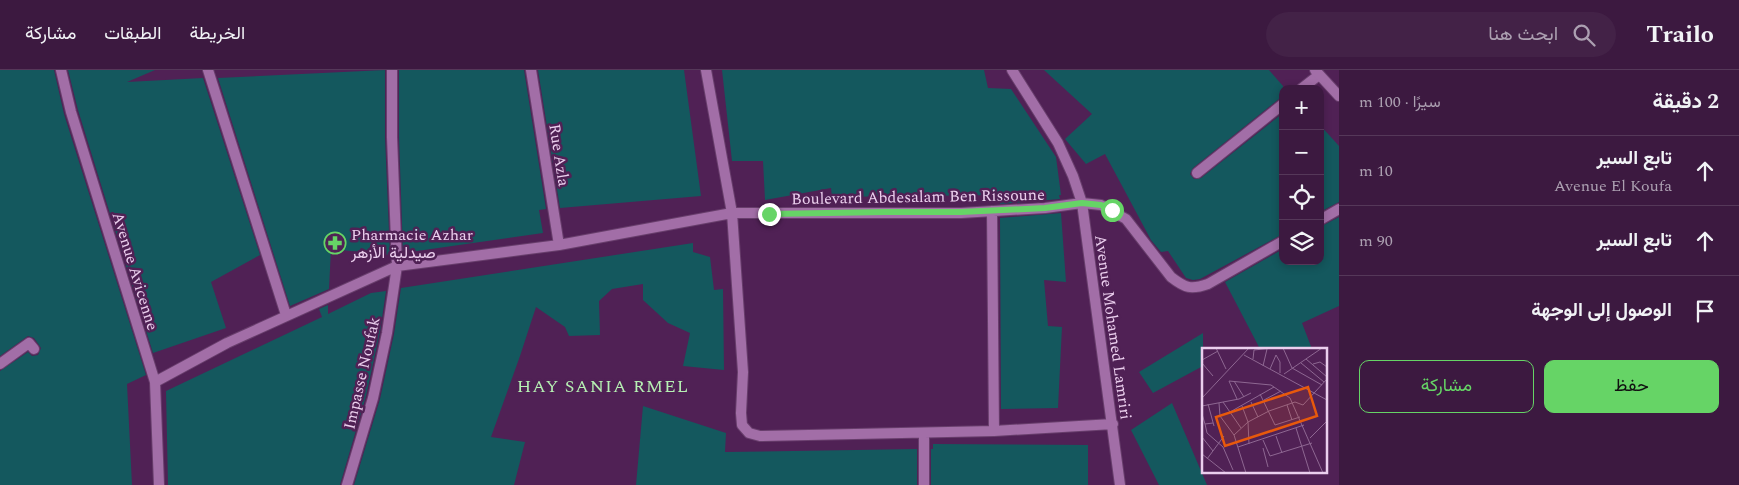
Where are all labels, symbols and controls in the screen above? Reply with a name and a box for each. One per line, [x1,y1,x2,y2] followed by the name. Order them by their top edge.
[1266,12,1616,57] search box
[1646,17,1714,53] text: Trailo
[25,20,76,47] text: مشاركة
[104,20,161,47] text: الطبقات
[189,20,245,47] text: الخريطة
[1488,20,1558,49] text: ابحث هنا
[1570,21,1598,49] icon: search
[1279,85,1324,265] map controls
[1279,85,1324,130] button: +
[1652,86,1719,118] text: 2 دقيقة
[1359,90,1441,114] text: سيرًا · 100 m
[542,122,576,188] street label: Rue Azla
[1279,130,1324,175] button: −
[1596,144,1672,173] text: تابع السير
[1691,157,1719,185] icon: ahead
[1359,159,1393,183] text: 10 m
[1554,174,1672,198] text: Avenue El Koufa
[1279,175,1324,220] button: locate
[791,183,1045,211] street label: Boulevard Abdesalam Ben Rissoune
[1101,199,1124,222] route start
[758,203,781,226] route end
[106,209,164,333] street label: Avenue Avicenne
[1279,220,1324,265] button: layers
[350,223,473,265] place label: Pharmacie Azhar صيدلية الأزهر
[1596,226,1672,255] text: تابع السير
[1691,227,1719,255] icon: ahead
[1359,229,1393,253] text: 90 m
[323,231,347,255] pharmacy icon: Pharmacie Azhar صيدلية الأزهر
[1088,233,1138,421] street label: Avenue Mohamed Lamriri
[1531,296,1672,325] text: الوصول إلى الوجهة
[1691,297,1719,325] icon: arrive
[337,314,387,432] street label: Impasse Noufak
[1202,348,1326,472] inset map
[1359,360,1534,413] button: مشاركة
[1544,360,1719,413] button: حفظ
[517,373,689,400] district label: HAY SANIA RMEL

